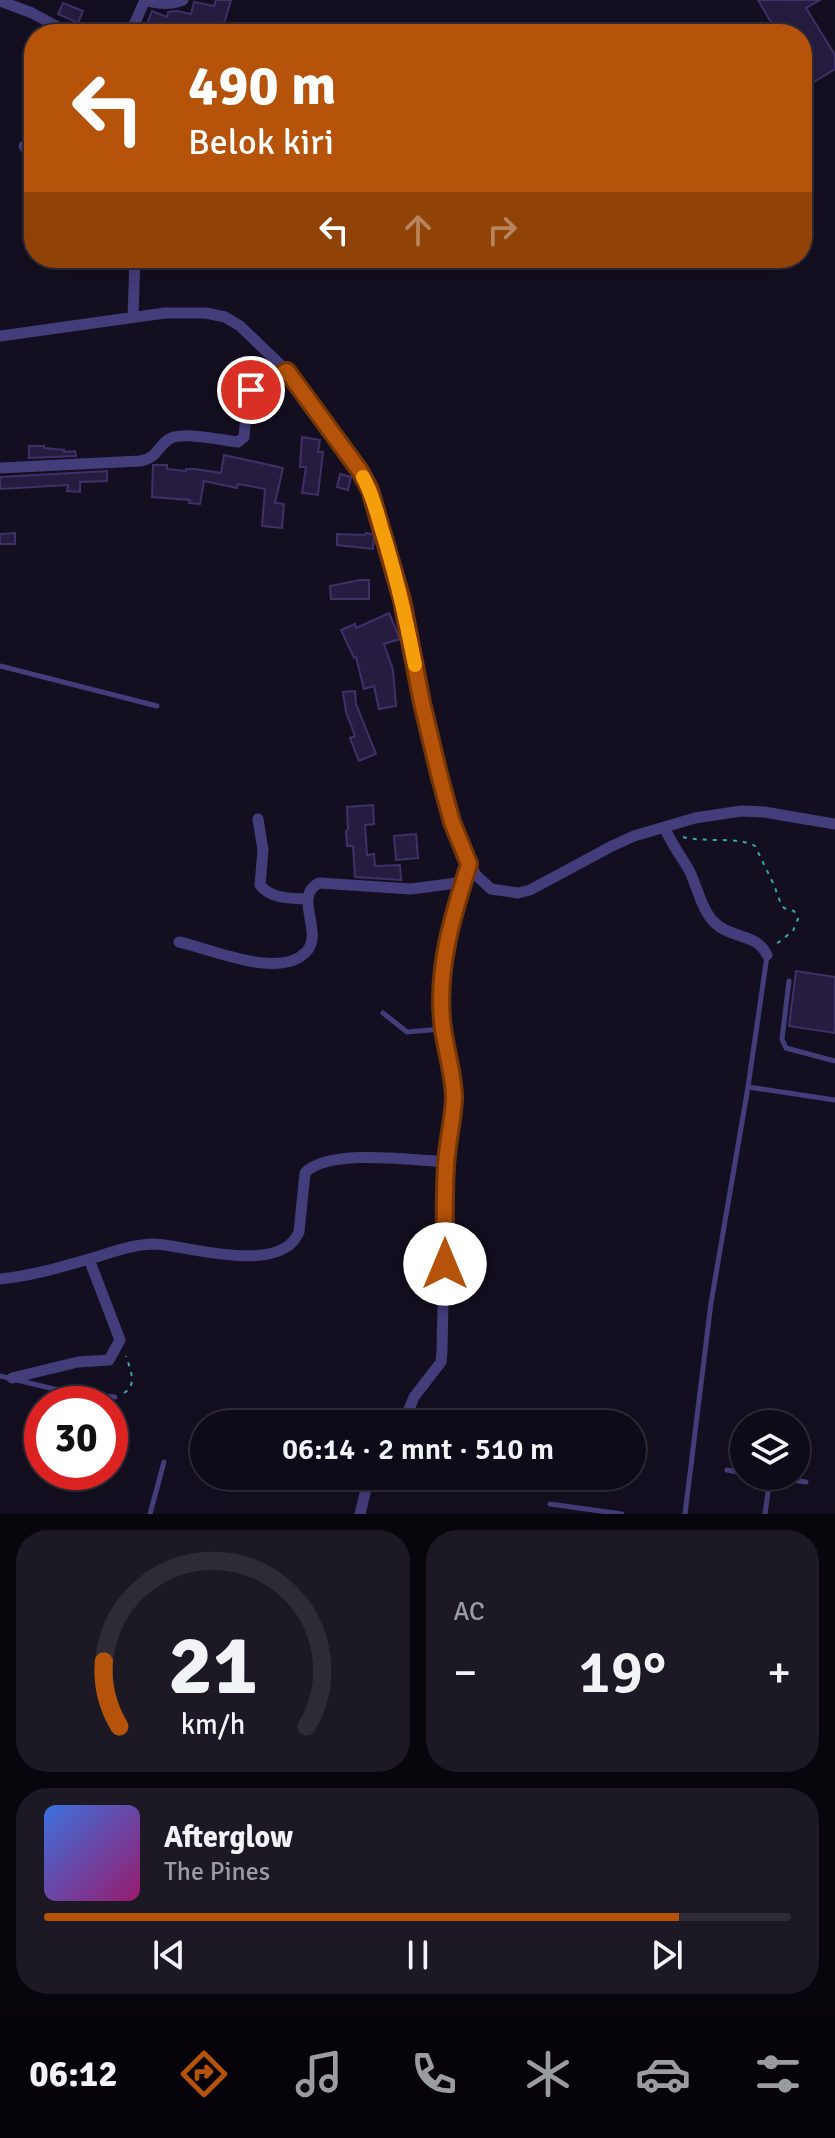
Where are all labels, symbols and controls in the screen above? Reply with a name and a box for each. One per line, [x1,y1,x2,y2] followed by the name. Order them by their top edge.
[188,51,336,120] text: 490 m
[56,56,160,160] icon: left
[188,120,334,165] text: Belok kiri
[312,208,356,252] icon: left
[396,208,440,252] icon: ahead
[480,208,524,252] icon: right
[217,356,285,424] pin
[229,368,273,412] icon: arrive
[403,1222,487,1306] position arrow
[24,1386,128,1490] speed limit sign: 30
[730,1410,810,1490] map controls
[730,1410,810,1490] button: layers
[282,1431,554,1468] text: 06:14 · 2 mnt · 510 m
[454,1596,485,1628] text: AC
[168,1615,258,1717] text: 21
[578,1636,666,1710] text: 19°
[454,1646,477,1700] text: −
[767,1646,791,1700] text: +
[180,1707,245,1742] text: km/h
[164,1819,293,1856] text: Afterglow
[164,1856,270,1888] text: The Pines
[147,1933,191,1977] icon: previous
[396,1933,440,1977] icon: pause
[645,1933,689,1977] icon: next
[176,2046,232,2102] icon: directions
[291,2046,347,2102] icon: music
[406,2046,462,2102] icon: phone
[520,2046,576,2102] icon: climate
[635,2046,691,2102] icon: car
[750,2046,806,2102] icon: filters
[29,2052,118,2097] text: 06:12

